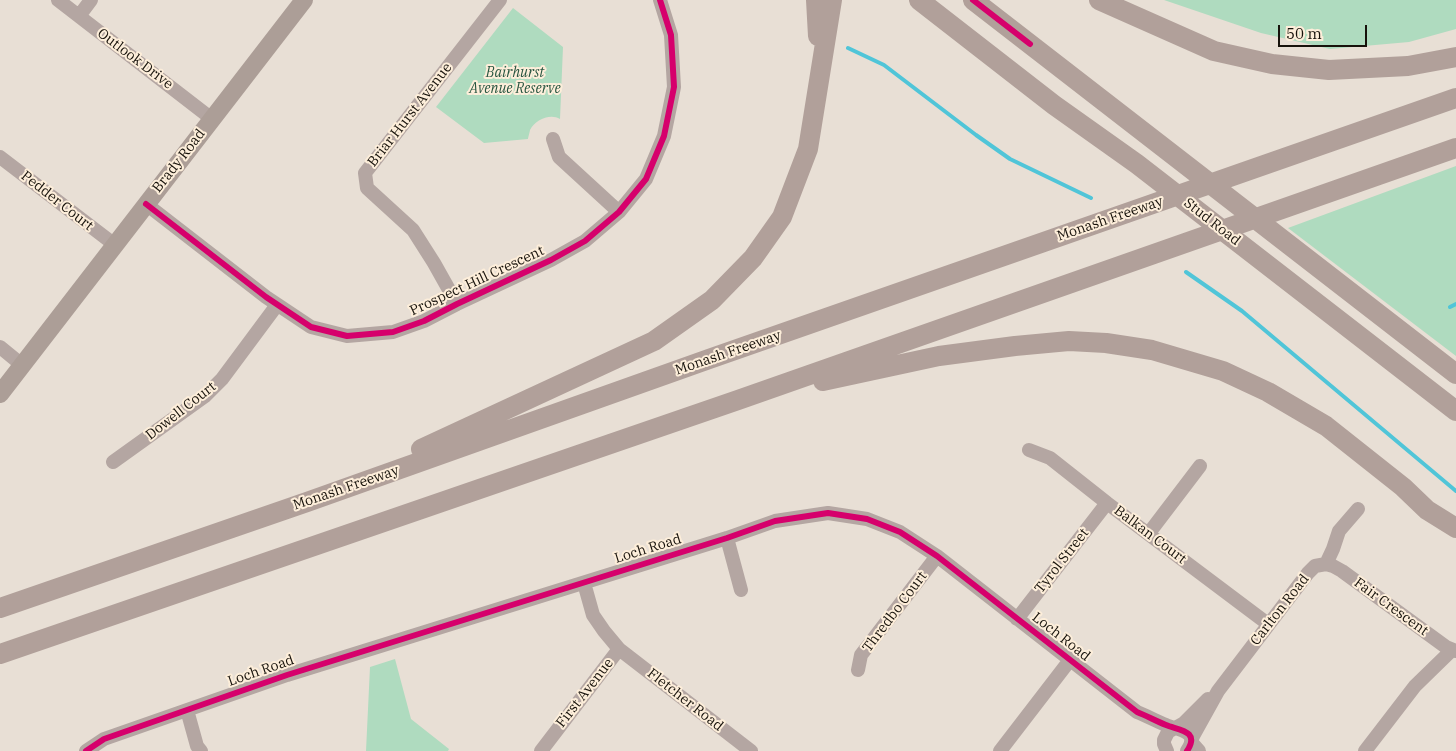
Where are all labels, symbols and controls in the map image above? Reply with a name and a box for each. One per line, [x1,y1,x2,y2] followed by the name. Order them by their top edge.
[1281,15,1370,47] scale bar
[1286,24,1322,43] text: 50 m
[94,25,176,93] street label: Outlook Drive
[364,60,456,170] street label: Briar Hurst Avenue
[469,65,561,98] park label: Bairhurst Avenue Reserve
[149,126,209,196] street label: Brady Road
[18,168,96,234] street label: Pedder Court
[1055,193,1165,245] street label: Monash Freeway
[1180,195,1244,249] street label: Stud Road
[407,243,547,319] street label: Prospect Hill Crescent
[673,327,783,379] street label: Monash Freeway
[143,378,219,444] street label: Dowell Court
[291,462,401,514] street label: Monash Freeway
[1111,502,1189,568] street label: Balkan Court
[1032,525,1092,597] street label: Tyrol Street
[613,531,683,567] street label: Loch Road
[859,568,931,656] street label: Thredbo Court
[1247,571,1313,649] street label: Carlton Road
[1351,574,1431,640] street label: Fair Crescent
[1029,609,1093,665] street label: Loch Road
[226,652,296,690] street label: Loch Road
[553,655,617,731] street label: First Avenue
[644,665,726,735] street label: Fletcher Road

